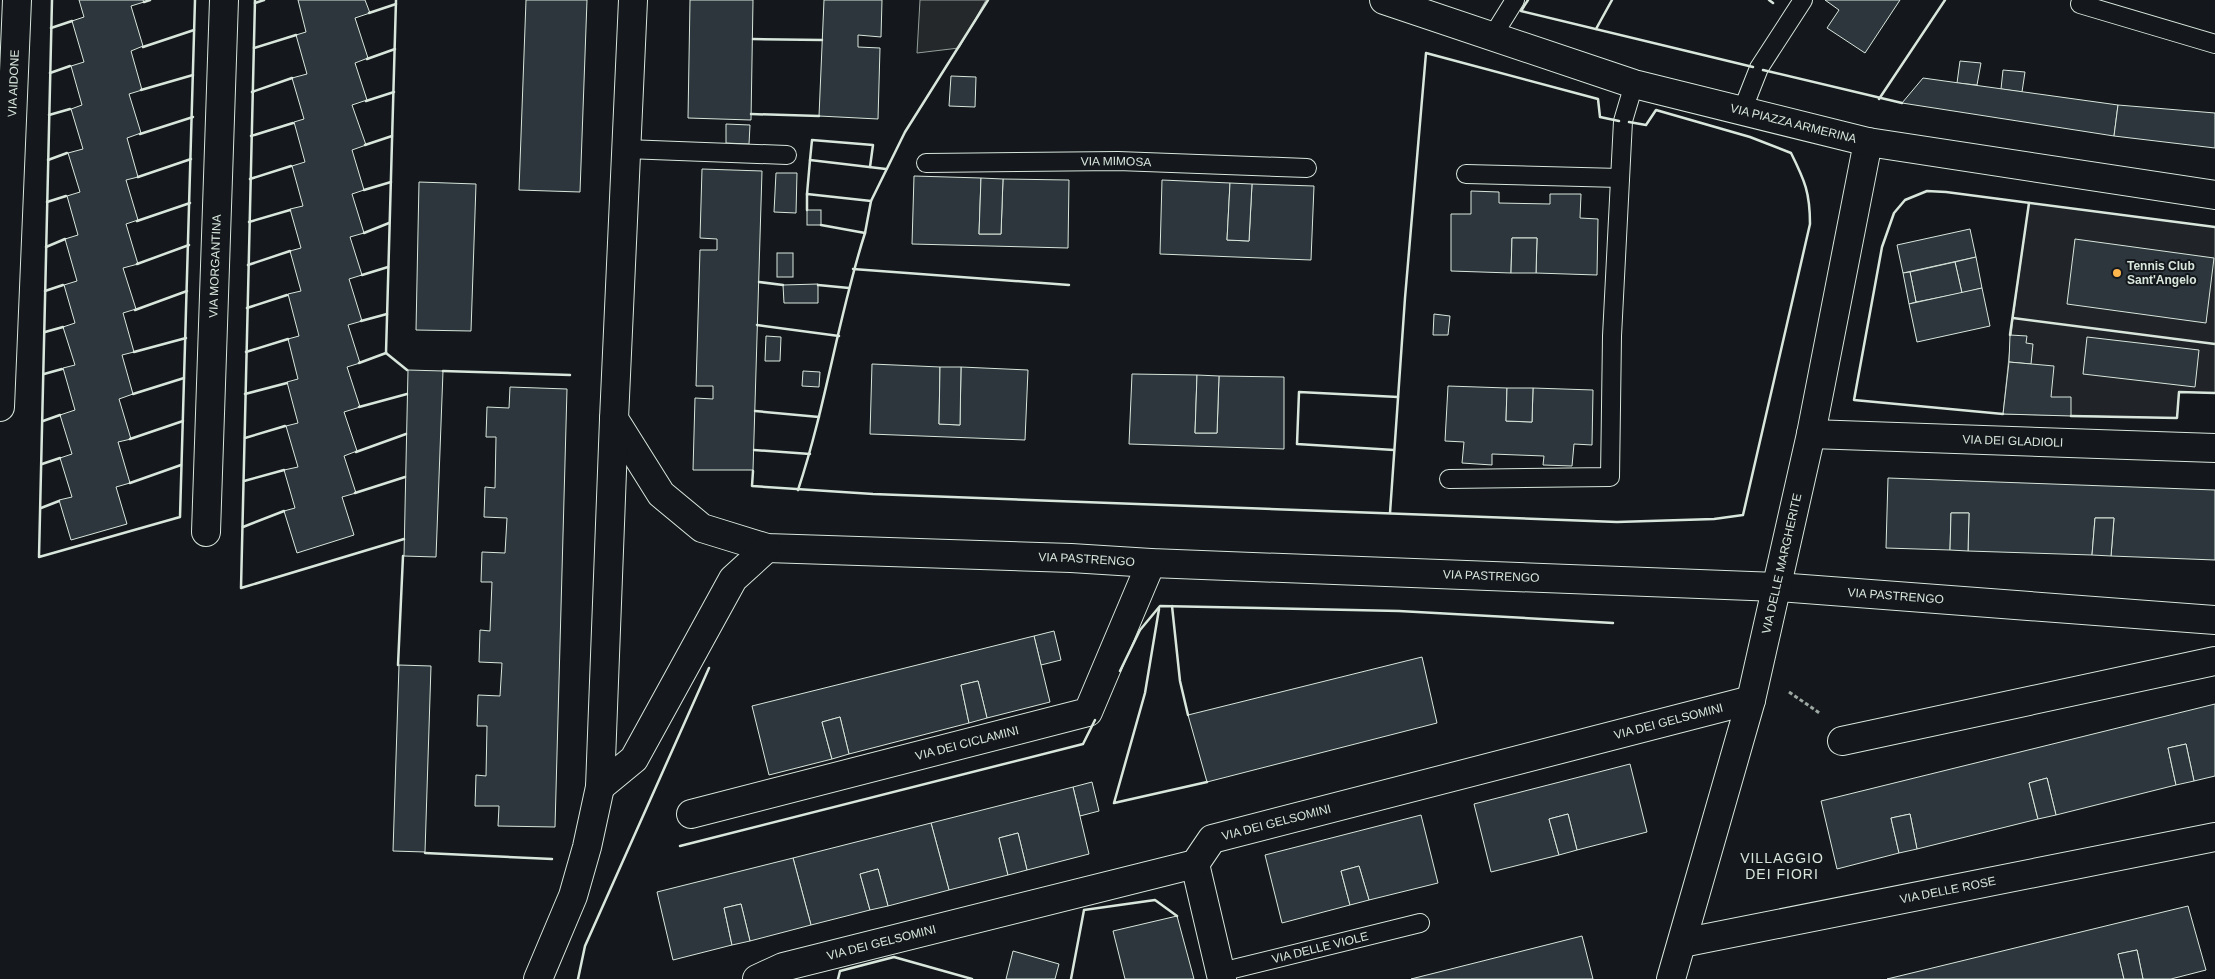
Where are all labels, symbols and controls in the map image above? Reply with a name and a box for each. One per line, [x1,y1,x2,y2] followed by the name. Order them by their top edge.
[5,49,22,117] street label: VIA AIDONE
[1729,101,1858,146] street label: VIA PIAZZA ARMERINA
[1081,154,1152,169] street label: VIA MIMOSA
[206,214,224,318] street label: VIA MORGANTINA
[2127,259,2197,287] place label: Tennis Club Sant'Angelo
[2111,267,2123,279] marker: Tennis Club Sant'Angelo
[1962,432,2064,450] street label: VIA DEI GLADIOLI
[1759,492,1804,635] street label: VIA DELLE MARGHERITE
[1038,550,1135,569] street label: VIA PASTRENGO
[1443,567,1540,585] street label: VIA PASTRENGO
[1847,585,1944,607] street label: VIA PASTRENGO
[1612,700,1725,742] street label: VIA DEI GELSOMINI
[914,723,1020,763] street label: VIA DEI CICLAMINI
[1220,802,1332,843] street label: VIA DEI GELSOMINI
[1740,850,1824,882] district label: VILLAGGIO DEI FIORI
[1899,874,1997,907] street label: VIA DELLE ROSE
[825,922,937,963] street label: VIA DEI GELSOMINI
[1270,929,1370,966] street label: VIA DELLE VIOLE

